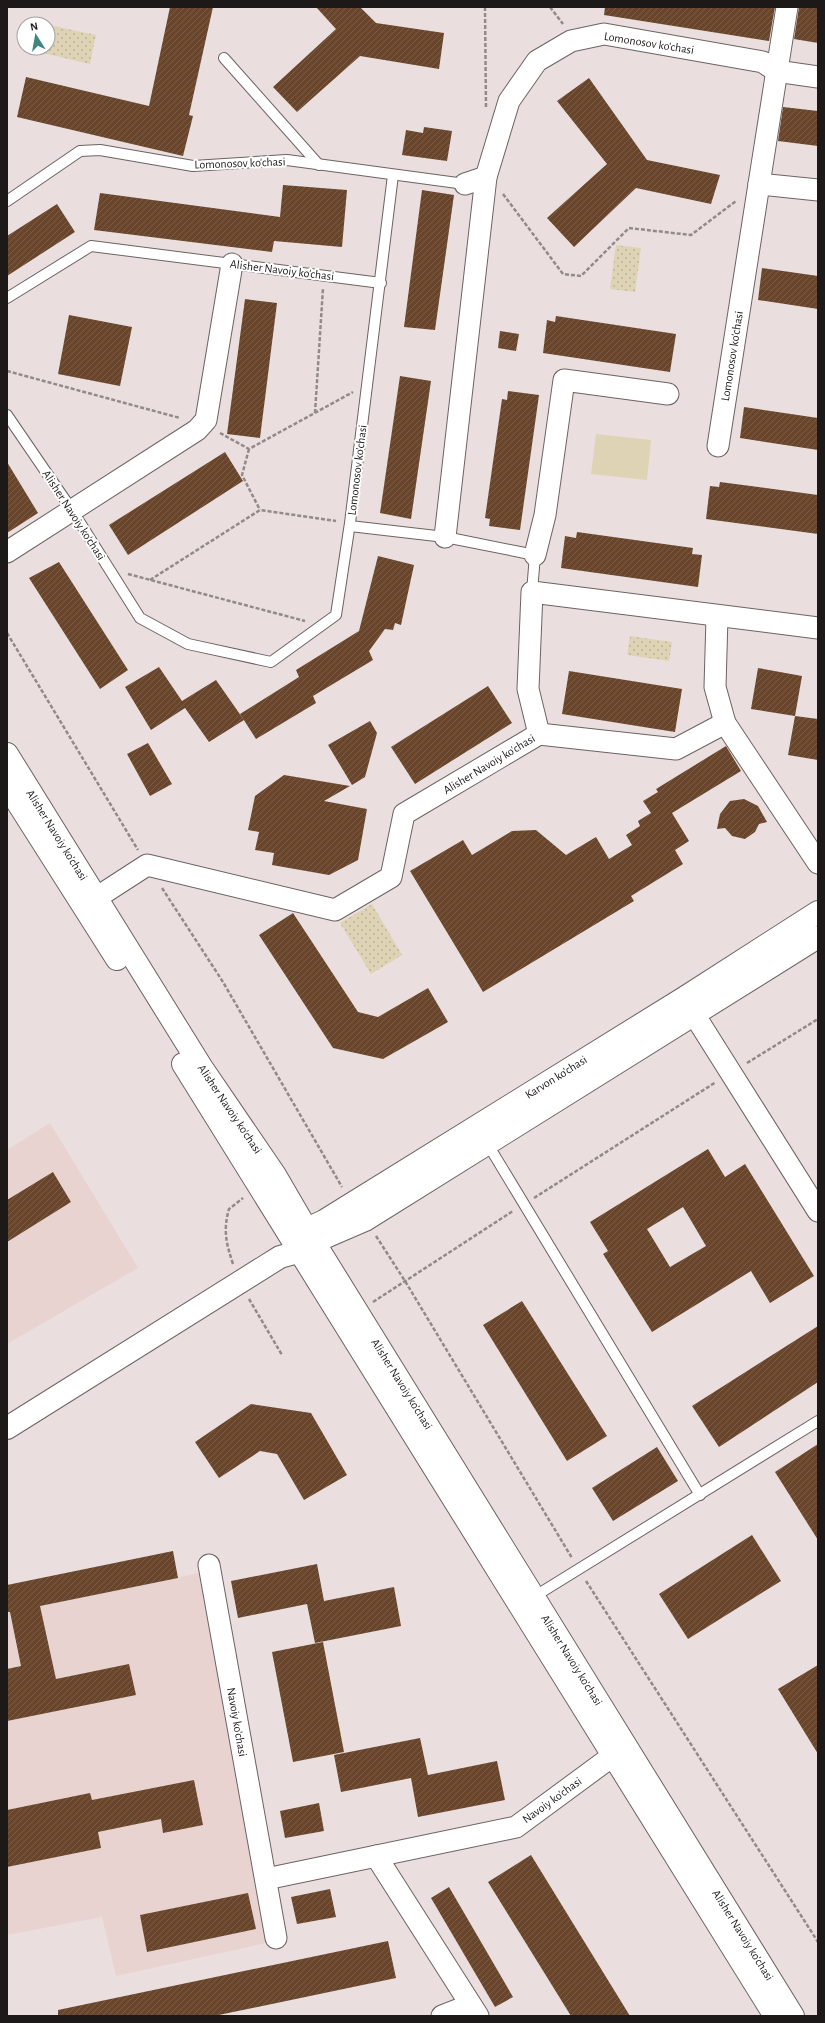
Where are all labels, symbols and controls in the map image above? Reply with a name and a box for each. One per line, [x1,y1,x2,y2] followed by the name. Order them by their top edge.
[16,16,56,56] north arrow
[29,21,39,33] text: N
[603,30,695,56] street label: Lomonosov ko'chasi
[194,155,286,171] street label: Lomonosov ko'chasi
[229,258,335,283] street label: Alisher Navoiy ko'chasi
[719,310,745,402] street label: Lomonosov ko'chasi
[345,424,369,516] street label: Lomonosov ko'chasi
[40,468,108,563] street label: Alisher Navoiy ko'chasi
[441,732,538,797] street label: Alisher Navoiy ko'chasi
[23,787,90,883] street label: Alisher Navoiy ko'chasi
[523,1053,589,1101] street label: Karvon ko'chasi
[195,1062,264,1156] street label: Alisher Navoiy ko'chasi
[368,1336,435,1432] street label: Alisher Navoiy ko'chasi
[538,1612,605,1708] street label: Alisher Navoiy ko'chasi
[224,1687,249,1758] street label: Navoiy ko'chasi
[520,1775,584,1826] street label: Navoiy ko'chasi
[709,1887,776,1983] street label: Alisher Navoiy ko'chasi

